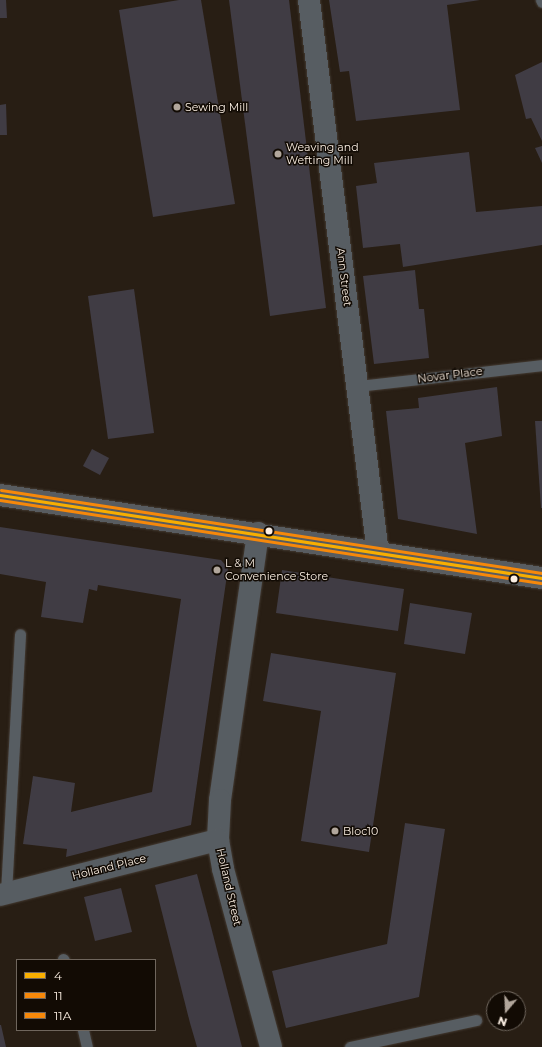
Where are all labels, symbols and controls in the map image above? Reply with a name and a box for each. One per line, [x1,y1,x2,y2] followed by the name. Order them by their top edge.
[185,100,248,114] place label: Sewing Mill
[172,102,182,112] marker: Sewing Mill
[286,141,359,167] place label: Weaving and Wefting Mill
[273,149,283,159] marker: Weaving and Wefting Mill
[334,247,354,307] street label: Ann Street
[417,364,483,386] street label: Novar Place
[264,526,274,536] unlabelled marker
[225,557,328,583] place label: L & M Convenience Store
[212,565,222,575] marker: L & M Convenience Store
[509,574,519,584] unlabelled marker
[343,824,378,838] place label: Bloc10
[330,826,340,836] marker: Bloc10
[214,847,244,927] street label: Holland Street
[70,851,148,883] street label: Holland Place
[16,959,156,1031] legend
[54,968,62,983] text: 4
[54,988,63,1003] text: 11
[486,991,526,1031] north arrow
[54,1008,71,1023] text: 11A
[496,1013,509,1029] text: N

